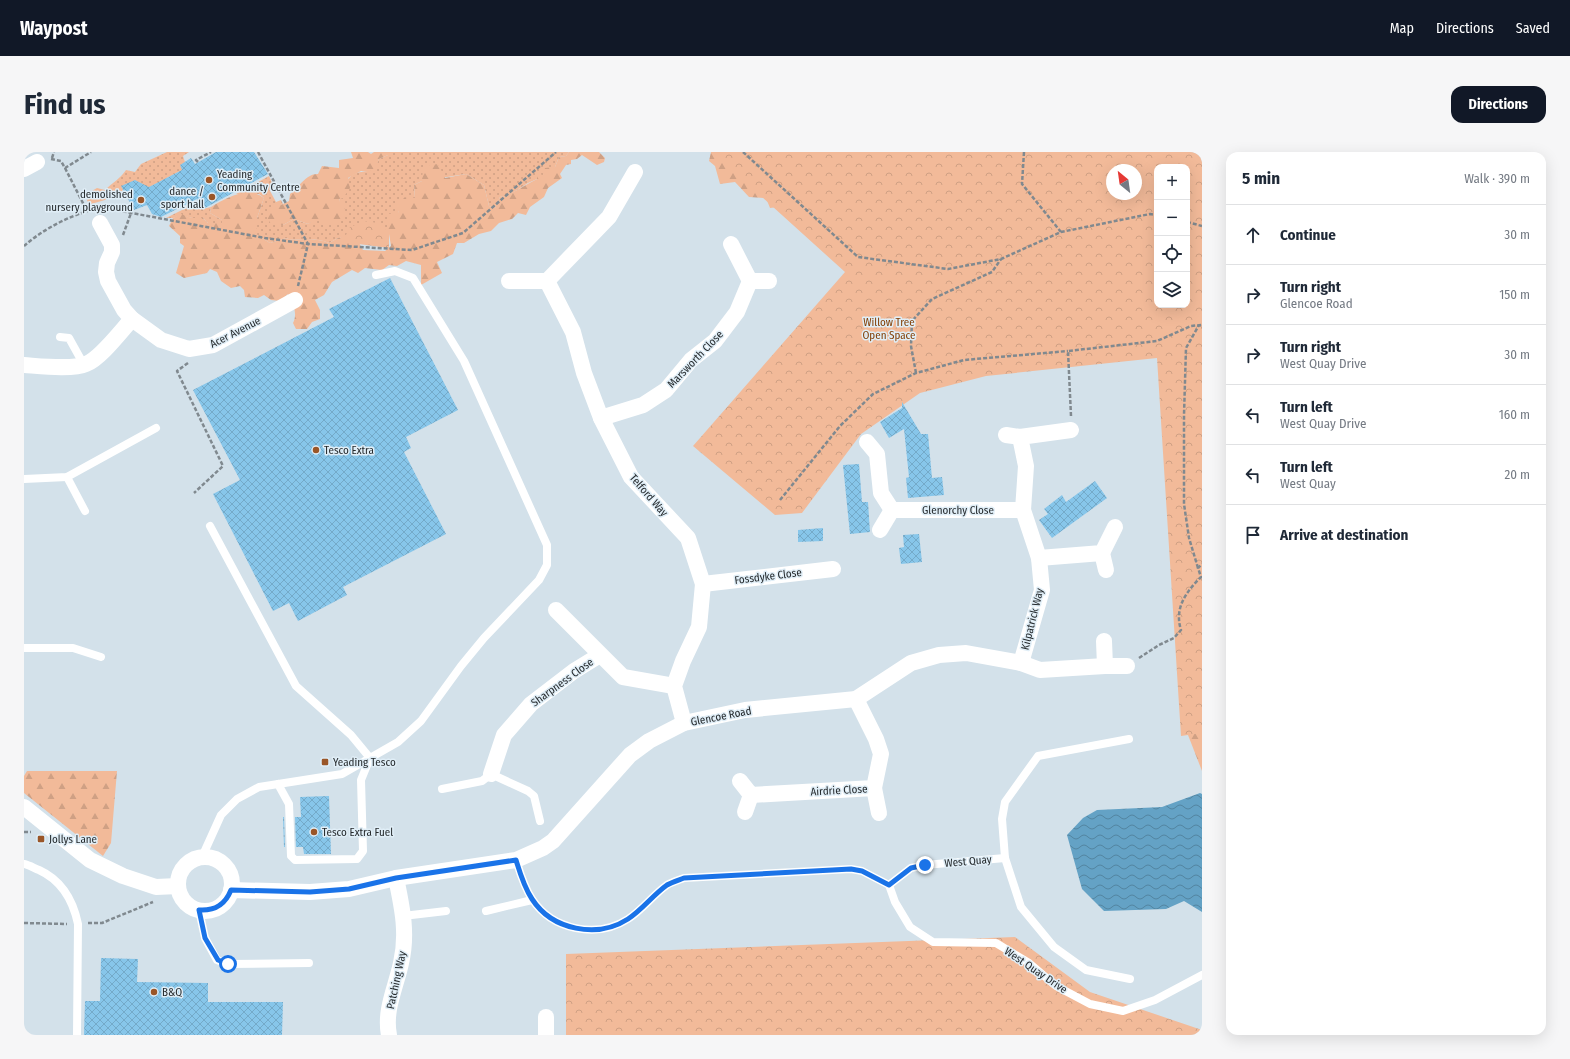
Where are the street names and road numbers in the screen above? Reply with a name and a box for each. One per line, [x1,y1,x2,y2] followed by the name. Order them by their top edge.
[208,314,263,351] street label: Acer Avenue
[665,328,726,391] street label: Marsworth Close
[627,471,671,519] street label: Telford Way
[922,504,994,517] street label: Glenorchy Close
[734,566,802,587] street label: Fossdyke Close
[1019,587,1046,651] street label: Kilpatrick Way
[529,655,596,709] street label: Sharpness Close
[690,704,753,729] street label: Glencoe Road
[810,783,868,798] street label: Airdrie Close
[944,853,992,870] street label: West Quay
[1002,945,1070,996] street label: West Quay Drive
[384,950,409,1010] street label: Patching Way

